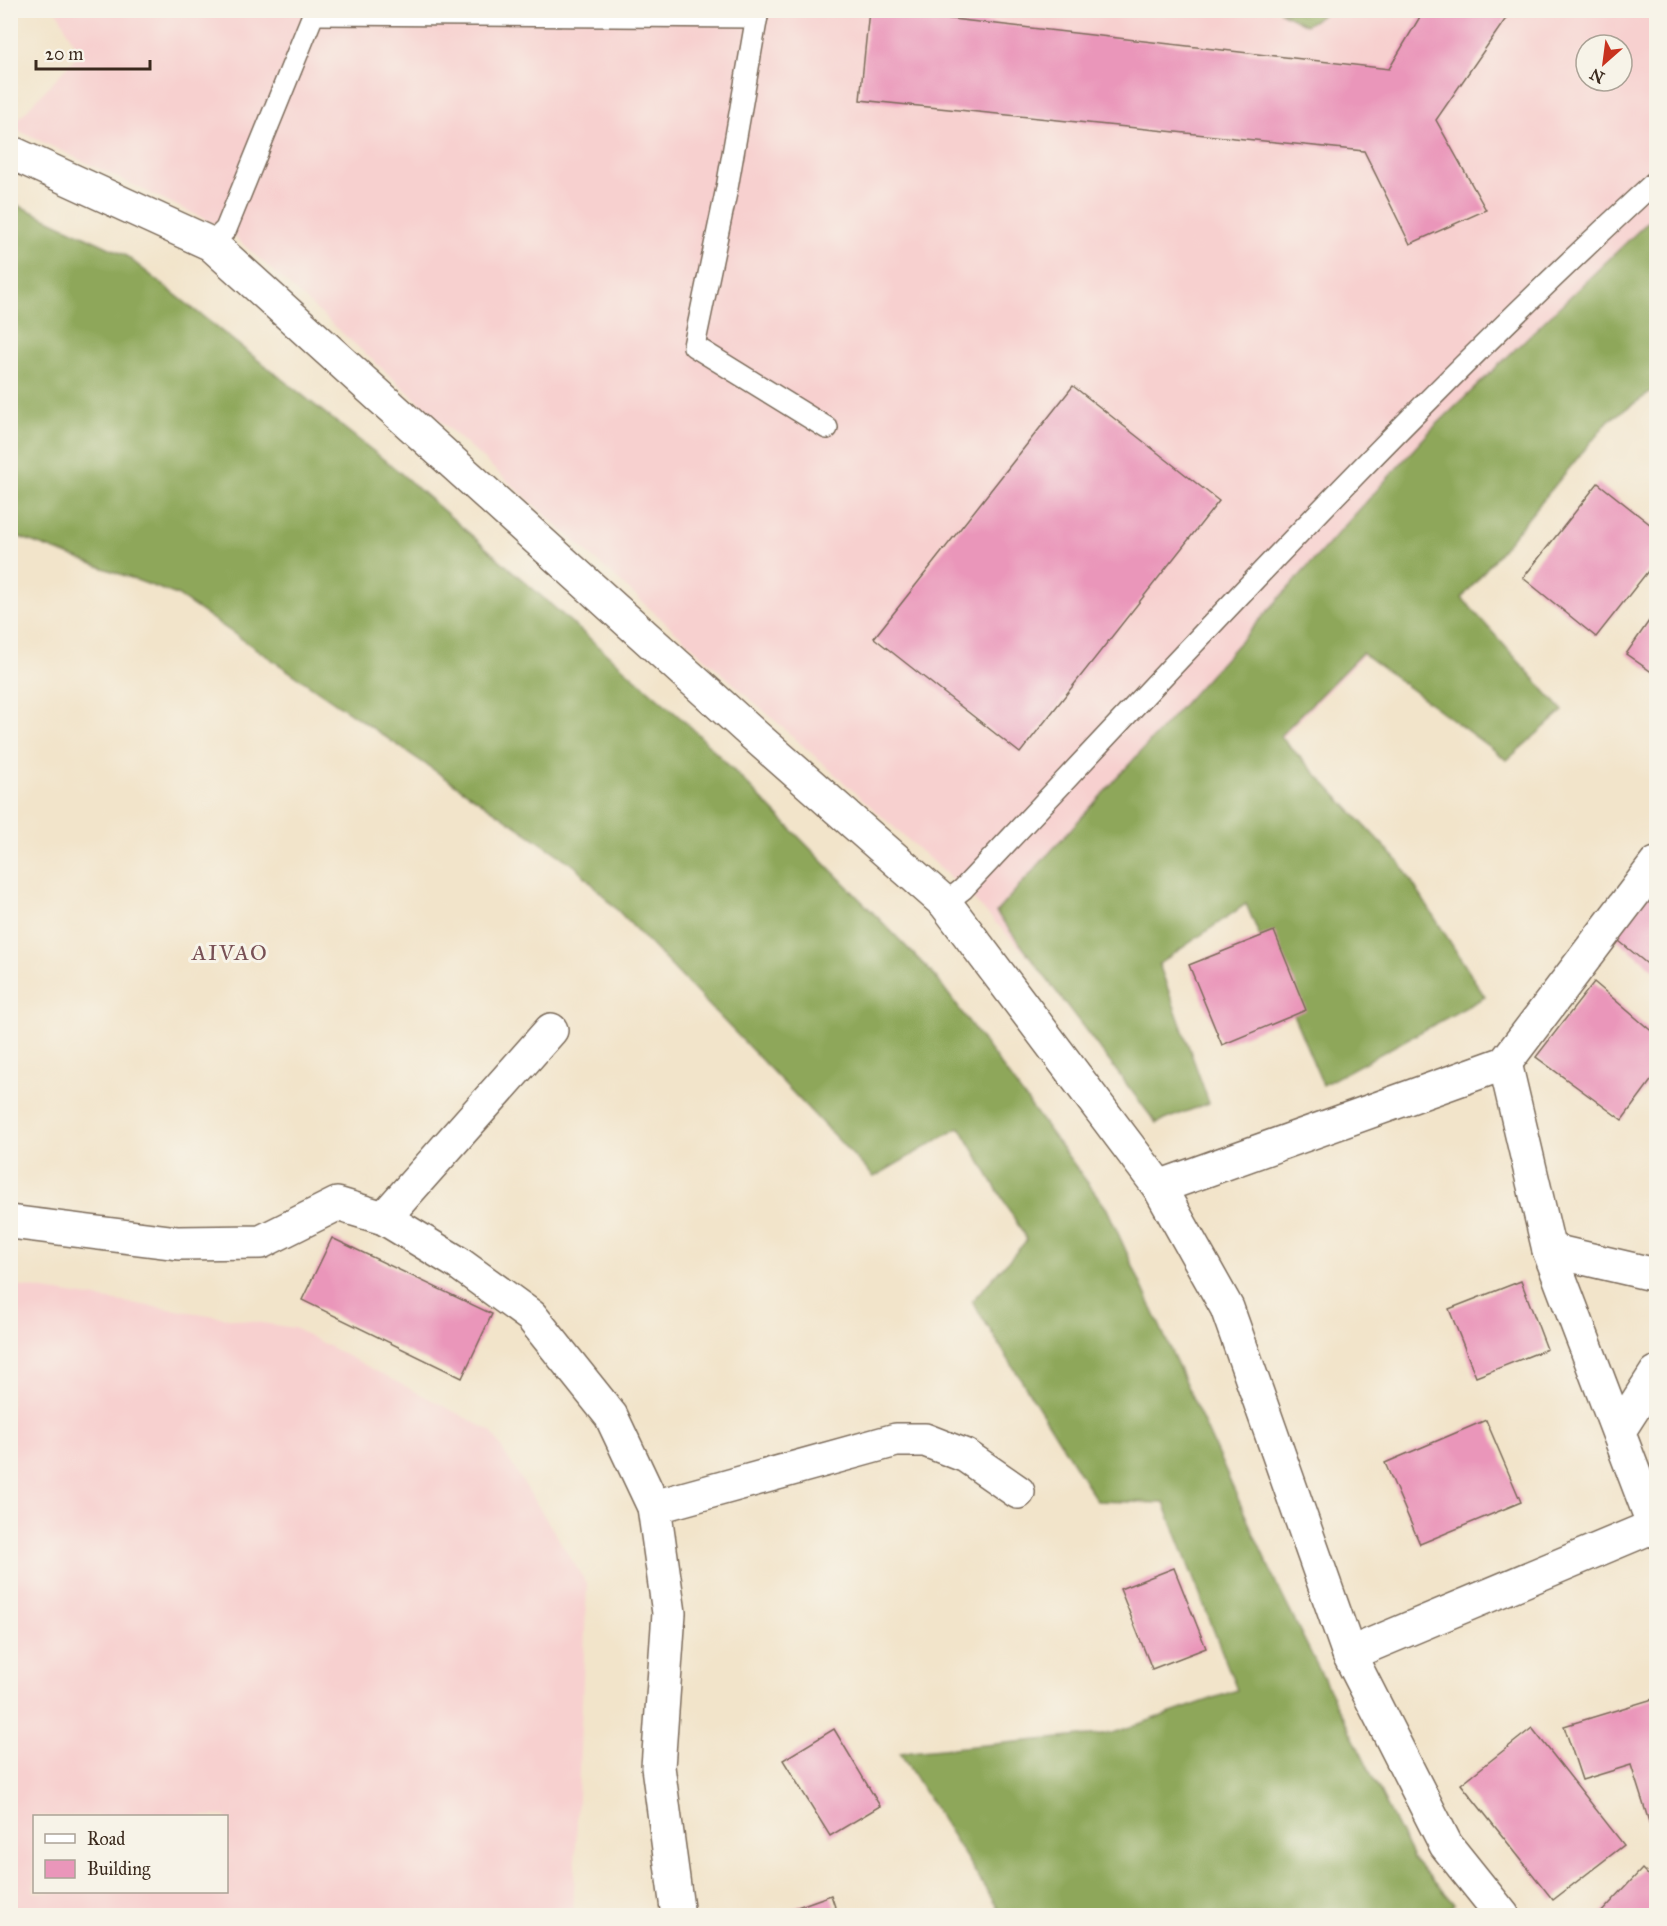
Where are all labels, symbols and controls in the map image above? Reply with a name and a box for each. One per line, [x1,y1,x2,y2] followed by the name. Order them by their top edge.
[36,33,150,71] scale bar
[1574,33,1634,93] north arrow
[45,43,83,65] text: 20 m
[1586,64,1608,87] text: N
[191,939,268,966] district label: AIVAO
[33,1815,228,1893] legend
[87,1828,125,1850] text: Road
[87,1858,151,1881] text: Building

